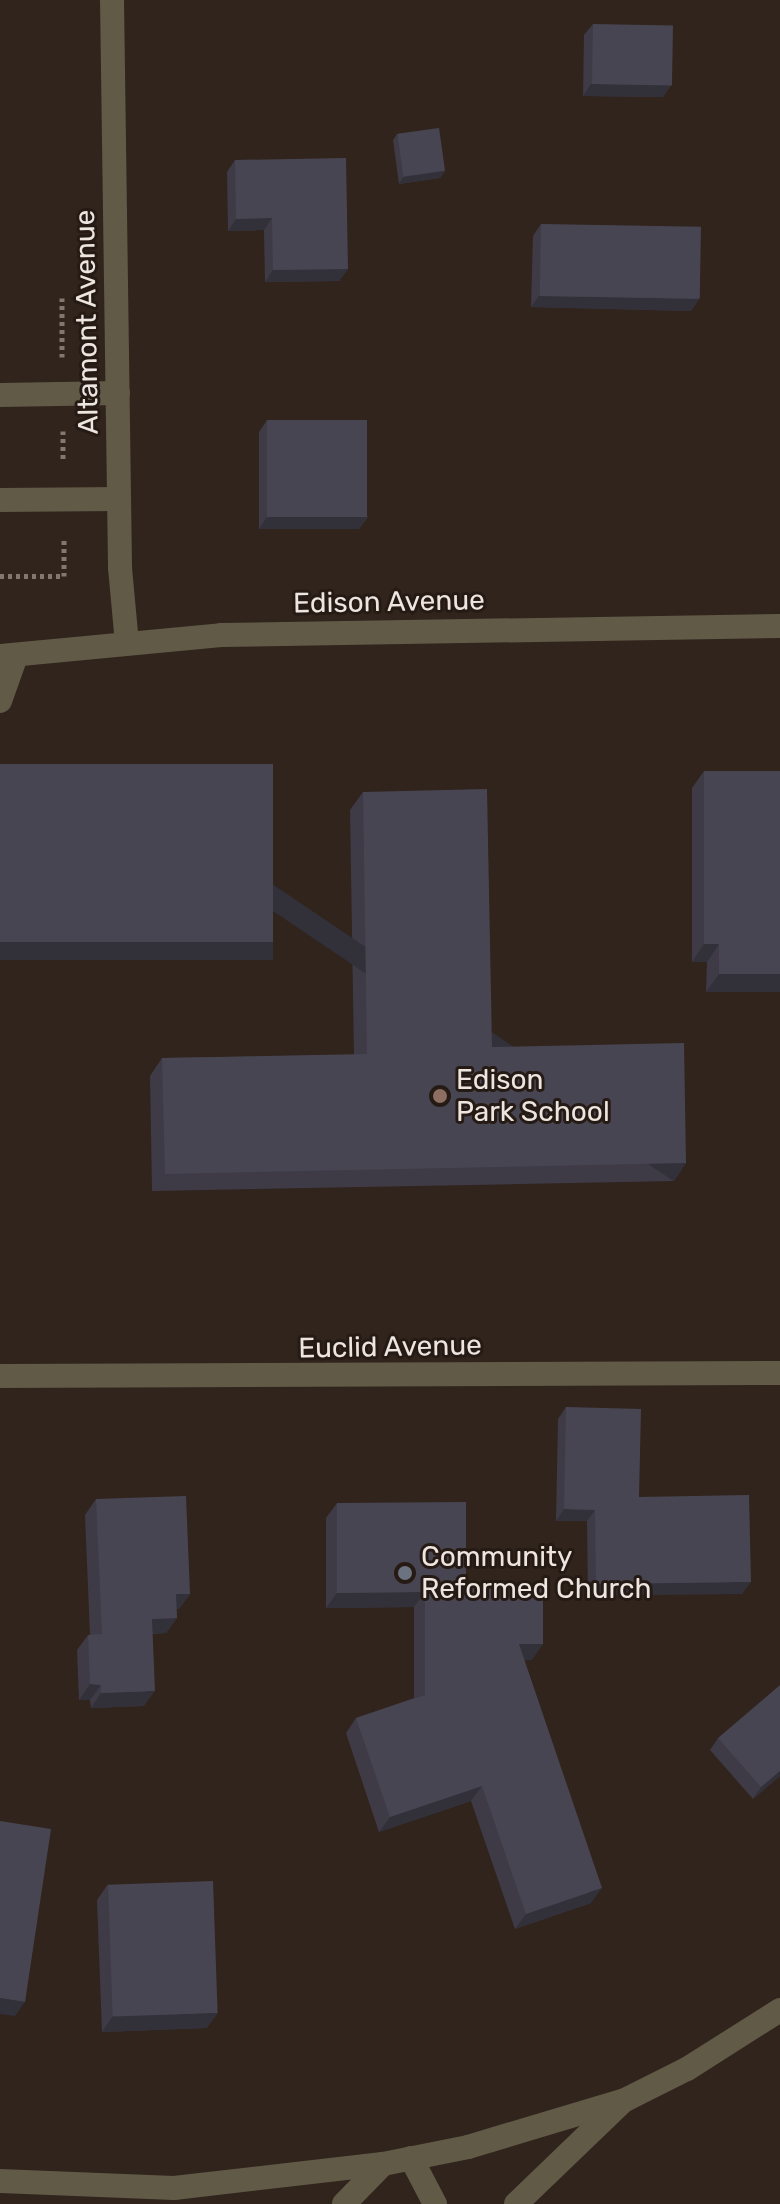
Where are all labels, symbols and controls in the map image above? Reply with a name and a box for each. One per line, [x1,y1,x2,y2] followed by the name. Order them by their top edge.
[68,209,106,435] street label: Altamont Avenue
[292,584,486,620] street label: Edison Avenue
[456,1063,610,1129] place label: Edison Park School
[431,1087,449,1105] marker: Edison Park School
[298,1329,482,1365] street label: Euclid Avenue
[421,1540,651,1606] place label: Community Reformed Church
[396,1564,414,1582] marker: Community Reformed Church

